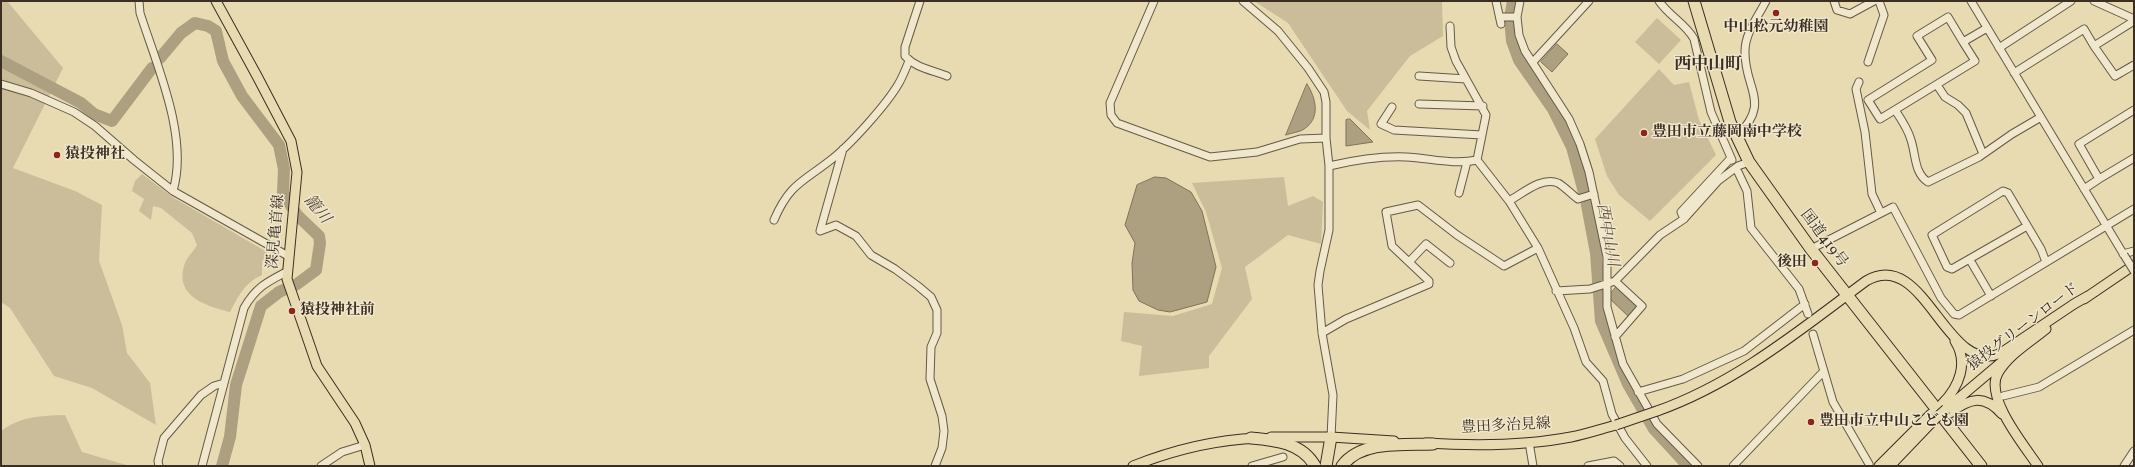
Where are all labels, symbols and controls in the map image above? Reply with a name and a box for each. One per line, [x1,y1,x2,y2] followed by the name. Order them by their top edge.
[1771,8,1781,18] marker: 中山松元幼稚園
[1724,19,1828,37] place label: 中山松元幼稚園
[1674,56,1742,76] district label: 西中山町
[1652,124,1802,142] place label: 豊田市立藤岡南中学校
[1639,128,1649,138] marker: 豊田市立藤岡南中学校
[65,146,125,164] place label: 猿投神社
[52,150,62,160] marker: 猿投神社
[298,192,334,228] water label: 籠川
[265,194,289,270] street label: 深見亀首線
[1591,202,1621,268] water label: 西中山川
[1795,207,1851,271] street label: 国道419号
[1777,254,1807,272] place label: 後田
[1810,258,1820,268] marker: 後田
[1965,280,2083,376] street label: 猿投グリーンロード
[300,302,375,320] place label: 猿投神社前
[287,306,297,316] marker: 猿投神社前
[1819,413,1969,431] place label: 豊田市立中山こども園
[1461,416,1551,438] street label: 豊田多治見線
[1806,417,1816,427] marker: 豊田市立中山こども園

